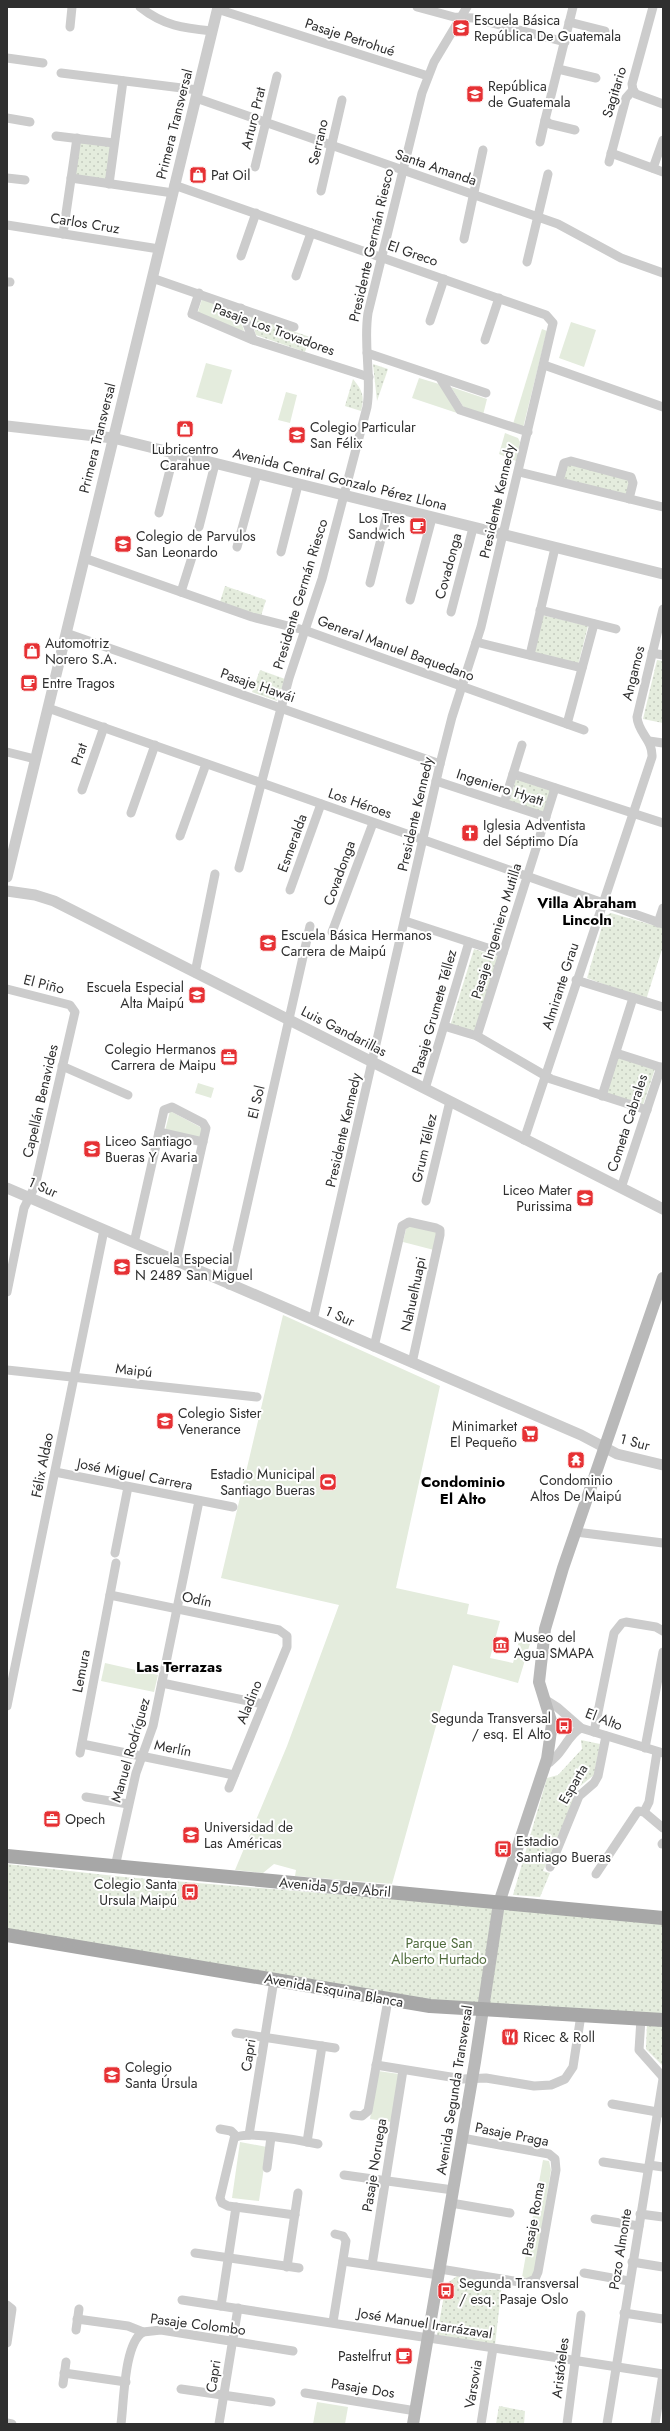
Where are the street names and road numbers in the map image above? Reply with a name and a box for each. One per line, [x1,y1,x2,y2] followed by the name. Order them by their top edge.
[303,13,397,61] street label: Pasaje Petrohué
[597,64,631,120] street label: Sagitario
[151,67,197,181] street label: Primera Transversal
[236,84,271,151] street label: Arturo Prat
[303,117,333,167] street label: Serrano
[393,144,479,190] street label: Santa Amanda
[344,166,398,324] street label: Presidente Germán Riesco
[49,208,122,238] street label: Carlos Cruz
[385,235,441,271] street label: El Greco
[210,298,338,360] street label: Pasaje Los Trovadores
[74,381,120,495] street label: Primera Transversal
[474,441,520,560] street label: Presidente Kennedy
[231,443,449,515] street label: Avenida Central Gonzalo Pérez Llona
[268,516,333,672] street label: Presidente Germán Riesco
[430,531,466,601] street label: Covadonga
[315,610,478,686] street label: General Manuel Baquedano
[617,643,650,702] street label: Angamos
[218,663,298,707] street label: Pasaje Hawái
[66,740,92,768] street label: Prat
[392,754,438,873] street label: Presidente Kennedy
[454,764,547,811] street label: Ingeniero Hyatt
[325,783,395,823] street label: Los Héroes
[272,811,312,875] street label: Esmeralda
[318,838,360,908] street label: Covadonga
[466,861,526,1001] street label: Pasaje Ingeniero Mutilla
[537,940,583,1032] street label: Almirante Grau
[407,947,462,1077] street label: Pasaje Grumete Téllez
[21,969,67,999] street label: El Piño
[298,1001,391,1061] street label: Luis Gandarillas
[17,1042,63,1160] street label: Capellán Benavides
[320,1070,366,1189] street label: Presidente Kennedy
[602,1071,652,1174] street label: Cometa Cabrales
[242,1083,270,1121] street label: El Sol
[406,1111,442,1185] street label: Grum Téllez
[25,1172,61,1202] street label: 1 Sur
[395,1255,431,1333] street label: Nahuelhuapi
[322,1301,358,1331] street label: 1 Sur
[115,1358,153,1382] street label: Maipú
[618,1428,652,1456] street label: 1 Sur
[26,1431,58,1499] street label: Félix Aldao
[73,1453,195,1495] street label: José Miguel Carrera
[180,1586,214,1612] street label: Odín
[67,1648,95,1694] street label: Lemura
[231,1677,267,1727] street label: Aladino
[105,1695,155,1805] street label: Manuel Rodríguez
[582,1703,626,1735] street label: El Alto
[153,1735,193,1761] street label: Merlín
[554,1760,592,1808] street label: Esparta
[278,1872,392,1902] street label: Avenida 5 de Abril
[263,1968,405,2012] street label: Avenida Esquina Blanca
[431,2004,477,2176] street label: Avenida Segunda Transversal
[236,2037,260,2073] street label: Capri
[357,2117,391,2213] street label: Pasaje Noruega
[473,2117,551,2151] street label: Pasaje Praga
[517,2181,549,2257] street label: Pasaje Roma
[604,2207,636,2291] street label: Pozo Almonte
[354,2302,494,2344] street label: José Manuel Irarrázaval
[149,2308,247,2340] street label: Pasaje Colombo
[546,2336,574,2399] street label: Aristóteles
[201,2358,225,2394] street label: Capri
[459,2358,487,2410] street label: Varsovia
[330,2373,397,2403] street label: Pasaje Dos

